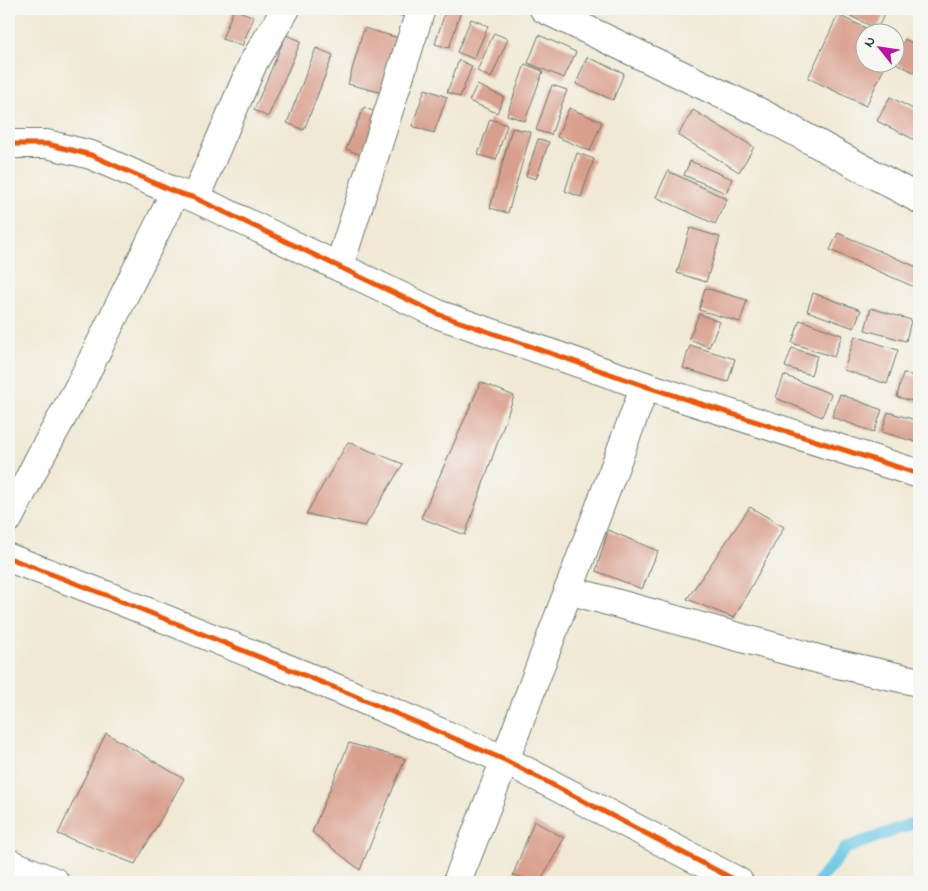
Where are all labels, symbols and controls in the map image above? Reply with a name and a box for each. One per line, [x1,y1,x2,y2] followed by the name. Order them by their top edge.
[856,22,906,72] north arrow
[859,33,881,52] text: N

